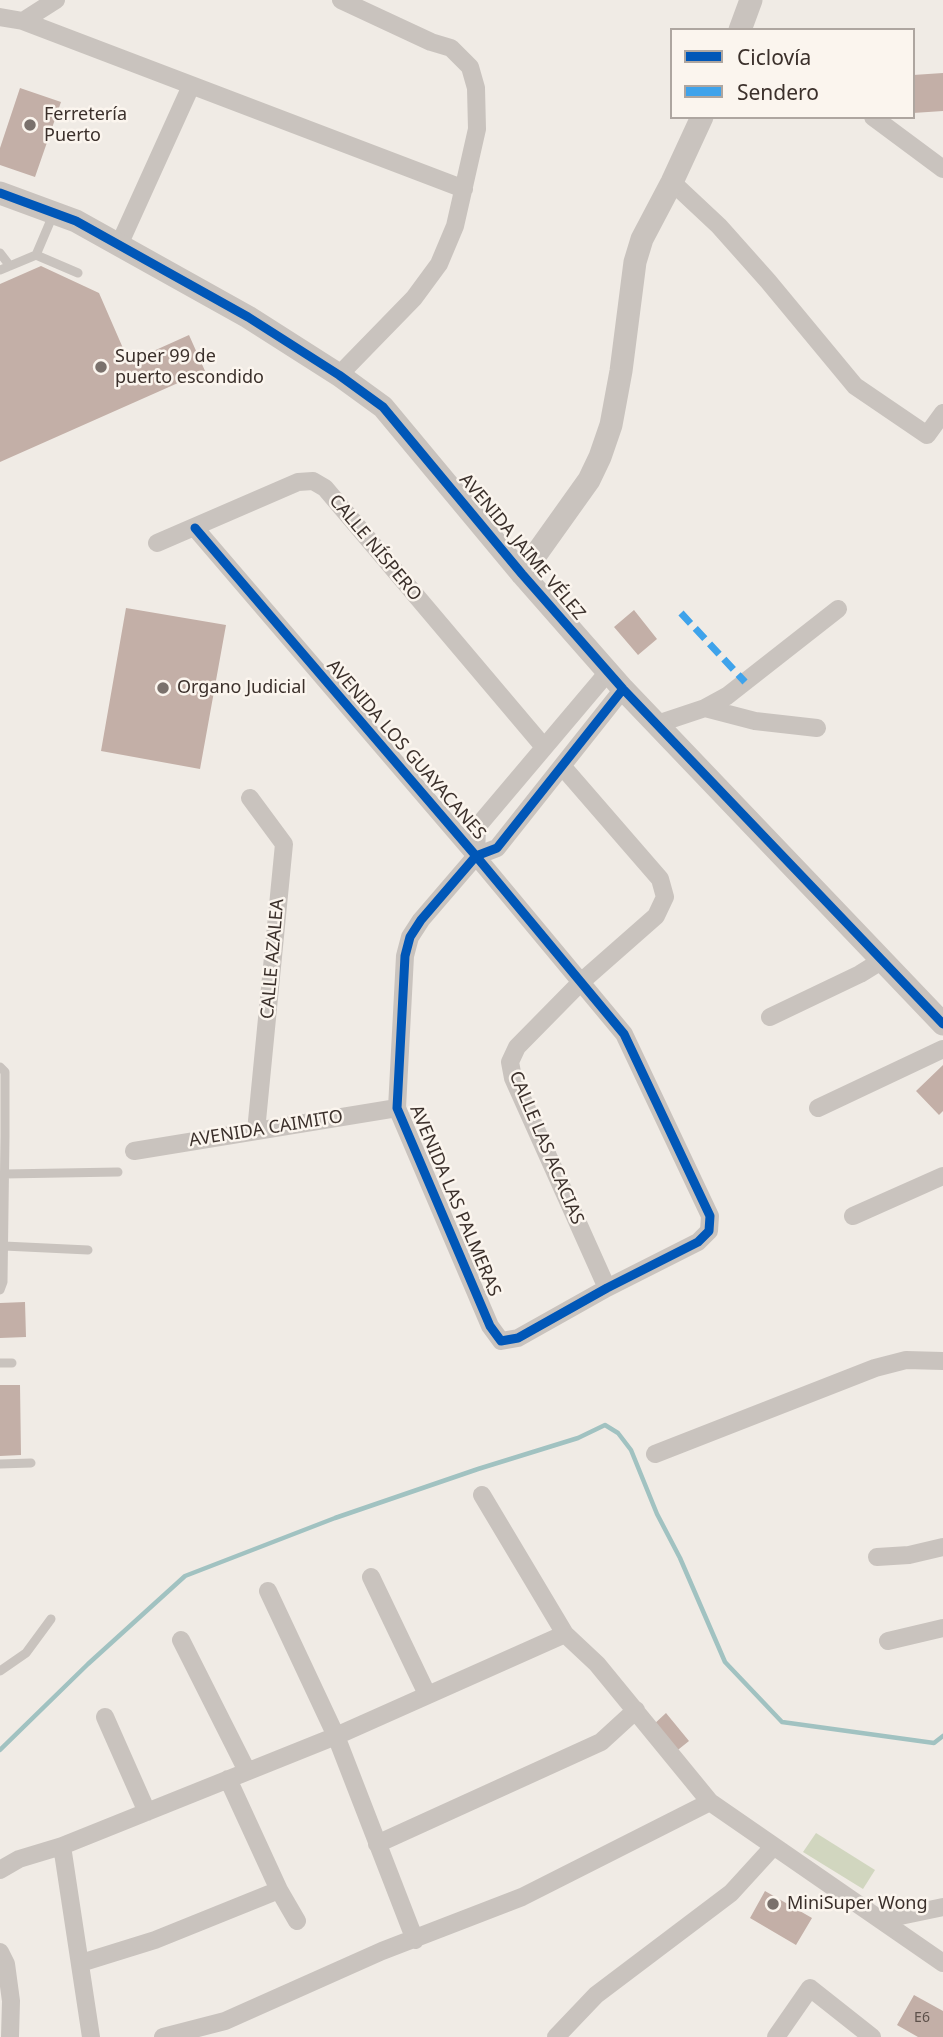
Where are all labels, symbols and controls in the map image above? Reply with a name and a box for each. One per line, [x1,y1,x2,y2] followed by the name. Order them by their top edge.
[670,28,915,119] legend
[737,43,811,71] text: Ciclovía
[737,78,819,106] text: Sendero
[44,104,127,146] place label: Ferretería Puerto
[22,117,38,133] marker: Ferretería Puerto
[115,346,264,388] place label: Super 99 de puerto escondido
[93,359,109,375] marker: Super 99 de puerto escondido
[454,469,590,625] street label: AVENIDA JAIME VÉLEZ
[324,490,426,606] street label: CALLE NÍSPERO
[322,656,490,844] street label: AVENIDA LOS GUAYACANES
[177,677,306,699] place label: Organo Judicial
[155,680,171,696] marker: Organo Judicial
[257,898,289,1020] street label: CALLE AZALEA
[504,1068,588,1228] street label: CALLE LAS ACACIAS
[405,1102,505,1300] street label: AVENIDA LAS PALMERAS
[188,1106,344,1152] street label: AVENIDA CAIMITO
[787,1893,928,1915] place label: MiniSuper Wong
[765,1896,781,1912] marker: MiniSuper Wong
[914,2010,930,2026] house number: E6

